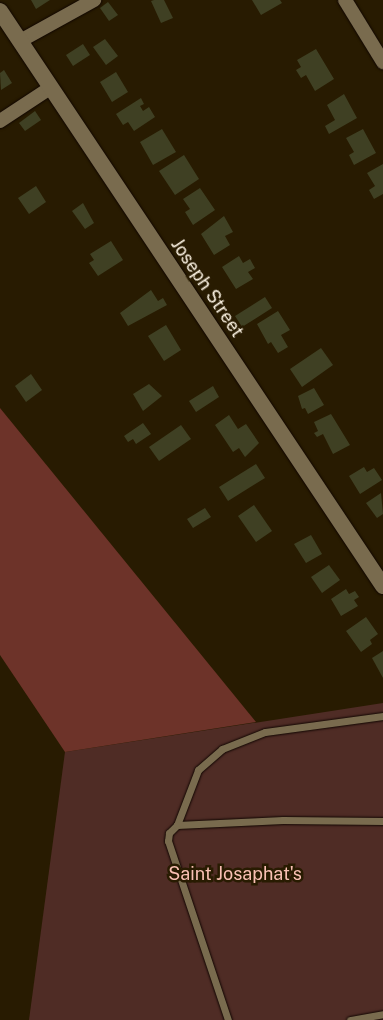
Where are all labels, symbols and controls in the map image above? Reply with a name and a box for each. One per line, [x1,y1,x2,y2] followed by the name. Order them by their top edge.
[166,235,248,341] street label: Joseph Street
[168,863,302,885] park label: Saint Josaphat's

